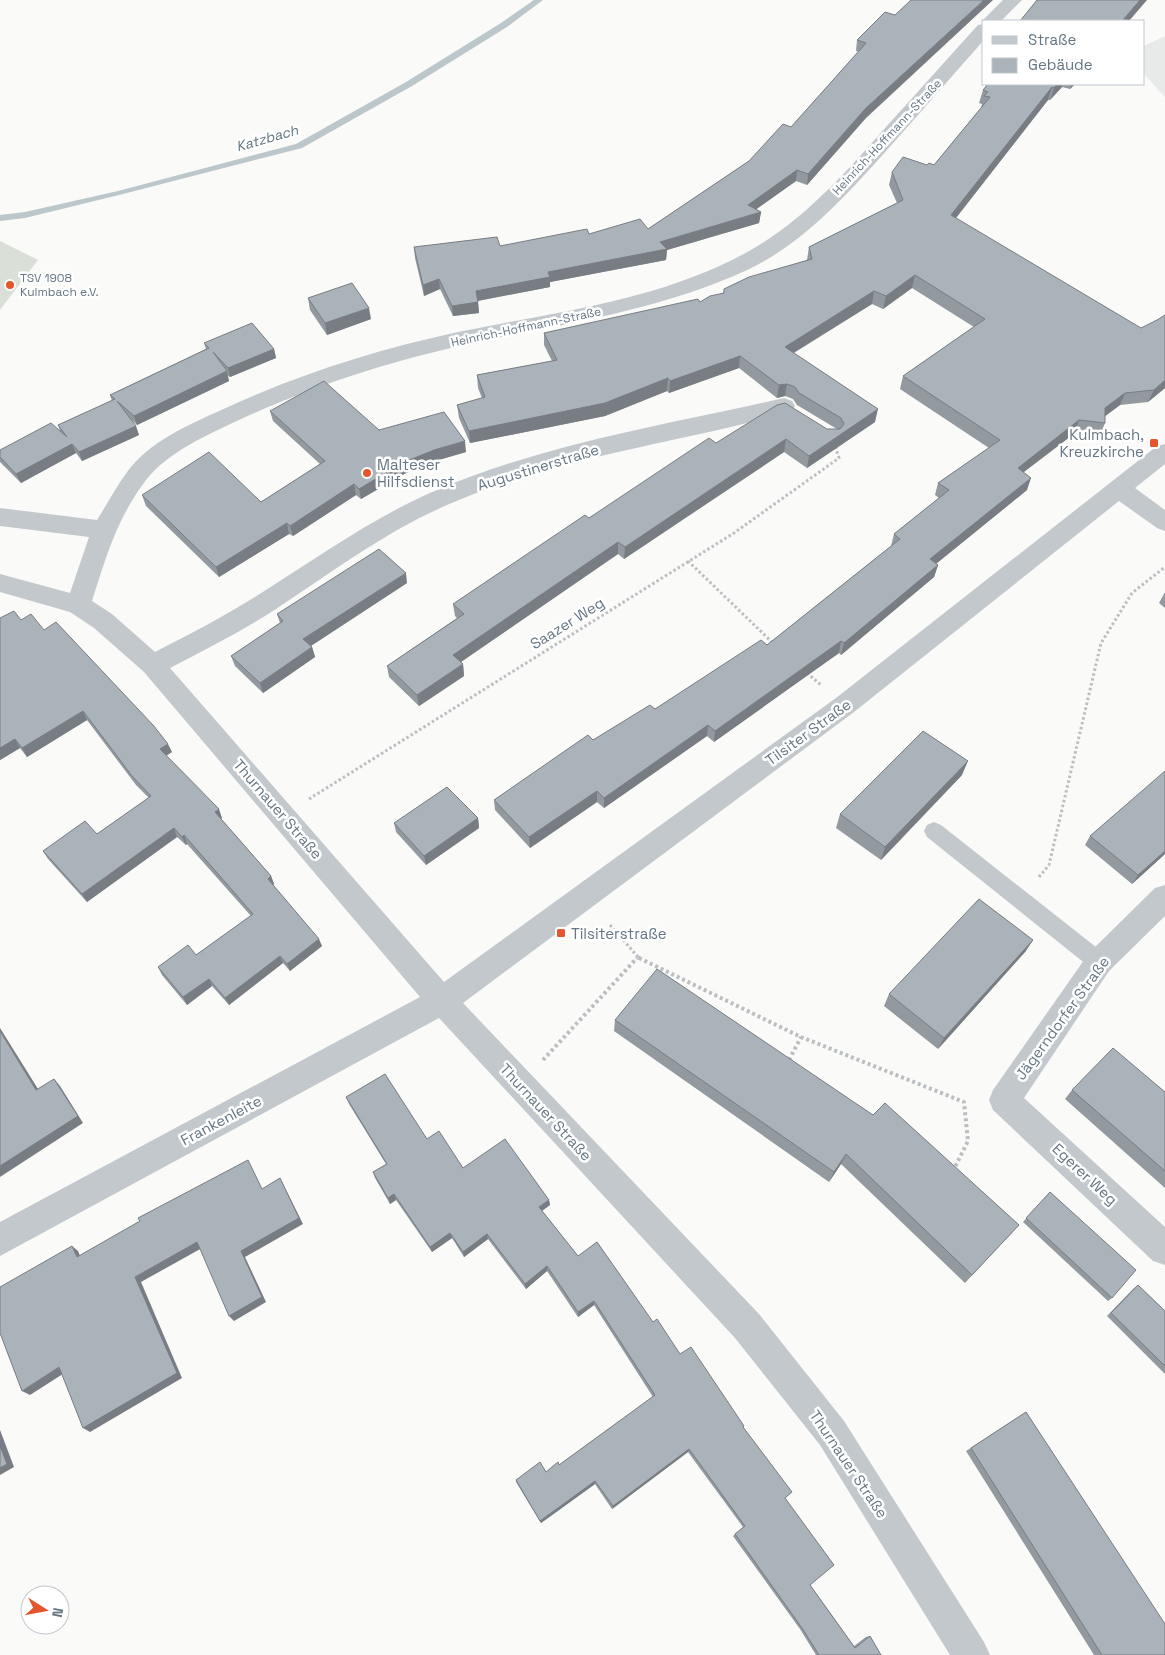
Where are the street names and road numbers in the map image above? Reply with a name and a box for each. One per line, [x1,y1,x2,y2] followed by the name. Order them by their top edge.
[829,76,945,198] street label: Heinrich-Hoffmann-Straße
[449,303,603,351] street label: Heinrich-Hoffmann-Straße
[475,439,601,495] street label: Augustinerstraße
[526,593,608,653] street label: Saazer Weg
[762,695,855,769] street label: Tilsiter Straße
[229,755,327,863] street label: Thurnauer Straße
[1011,952,1113,1083] street label: Jägerndorfer Straße
[496,1059,596,1165] street label: Thurnauer Straße
[177,1091,265,1149] street label: Frankenleite
[1049,1139,1121,1209] street label: Egerer Weg
[806,1406,892,1522] street label: Thurnauer Straße

